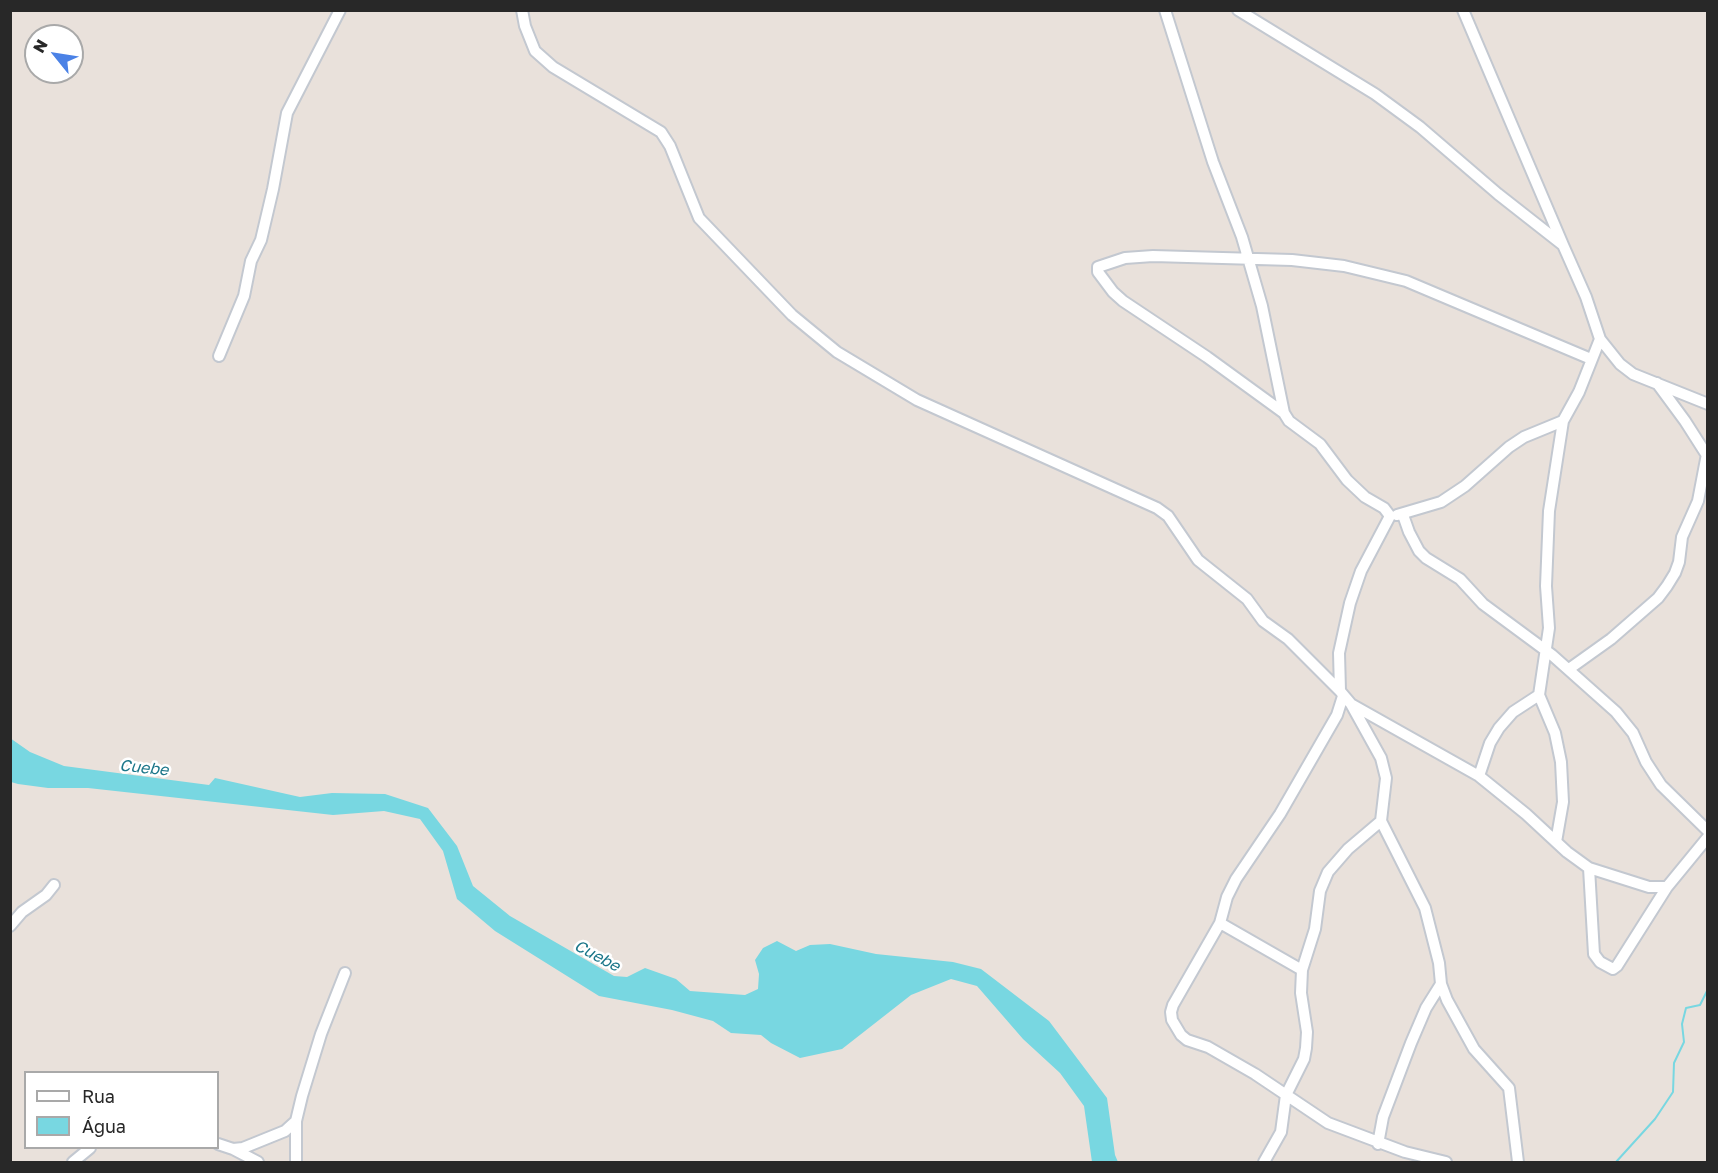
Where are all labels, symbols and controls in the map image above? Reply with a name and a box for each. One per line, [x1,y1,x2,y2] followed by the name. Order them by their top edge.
[24,24,84,84] north arrow
[28,36,52,56] text: N
[119,756,169,780] water label: Cuebe
[571,936,623,976] water label: Cuebe
[24,1071,219,1149] legend
[82,1085,115,1107] text: Rua
[82,1115,126,1137] text: Água

